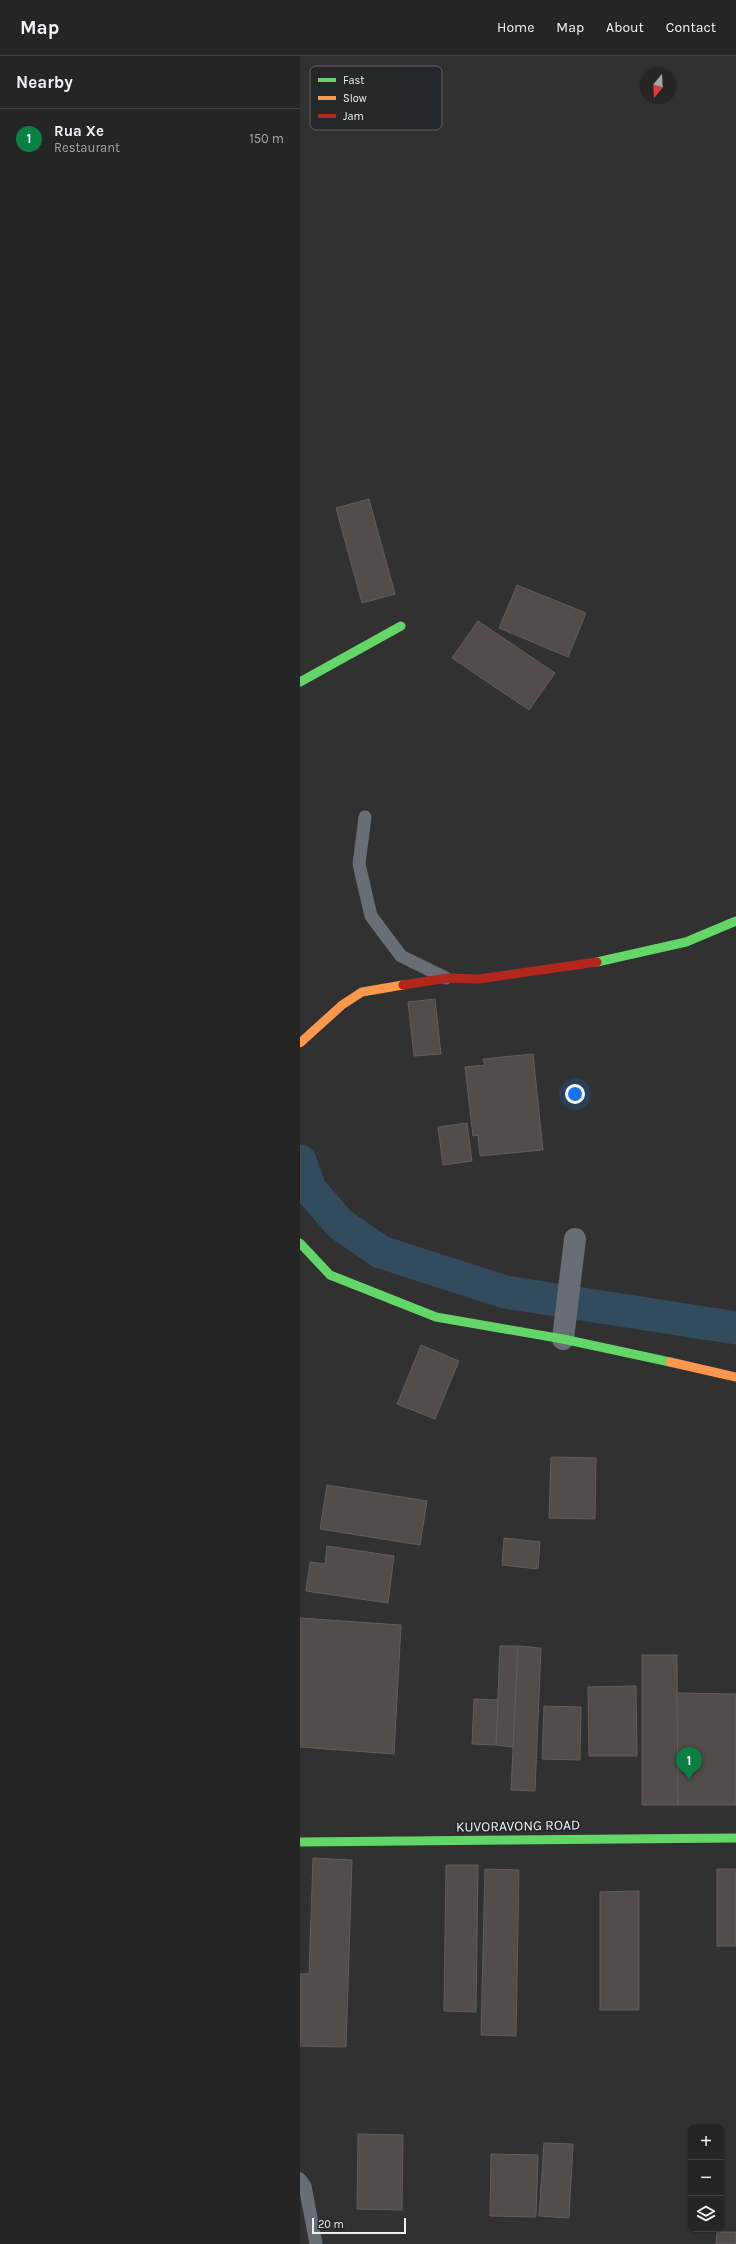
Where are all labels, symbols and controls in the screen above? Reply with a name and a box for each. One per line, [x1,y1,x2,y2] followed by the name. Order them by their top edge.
[20,17,59,39] text: Map
[497,19,534,36] text: Home
[556,19,584,36] text: Map
[606,19,644,36] text: About
[666,19,716,36] text: Contact
[310,66,442,130] legend
[640,68,676,104] north arrow
[16,72,73,92] text: Nearby
[343,74,364,87] text: Fast
[343,92,367,105] text: Slow
[343,110,364,123] text: Jam
[54,122,104,140] text: Rua Xe
[27,131,31,146] text: 1
[249,131,284,146] text: 150 m
[54,140,120,155] text: Restaurant
[565,1084,585,1104] your location
[676,1747,702,1780] pin: 1
[456,1816,580,1836] street label: KUVORAVONG ROAD
[688,2124,724,2232] map controls
[688,2124,724,2160] button: +
[688,2160,724,2196] button: −
[688,2196,724,2232] button: layers
[312,2216,406,2235] scale bar
[318,2218,344,2231] text: 20 m

